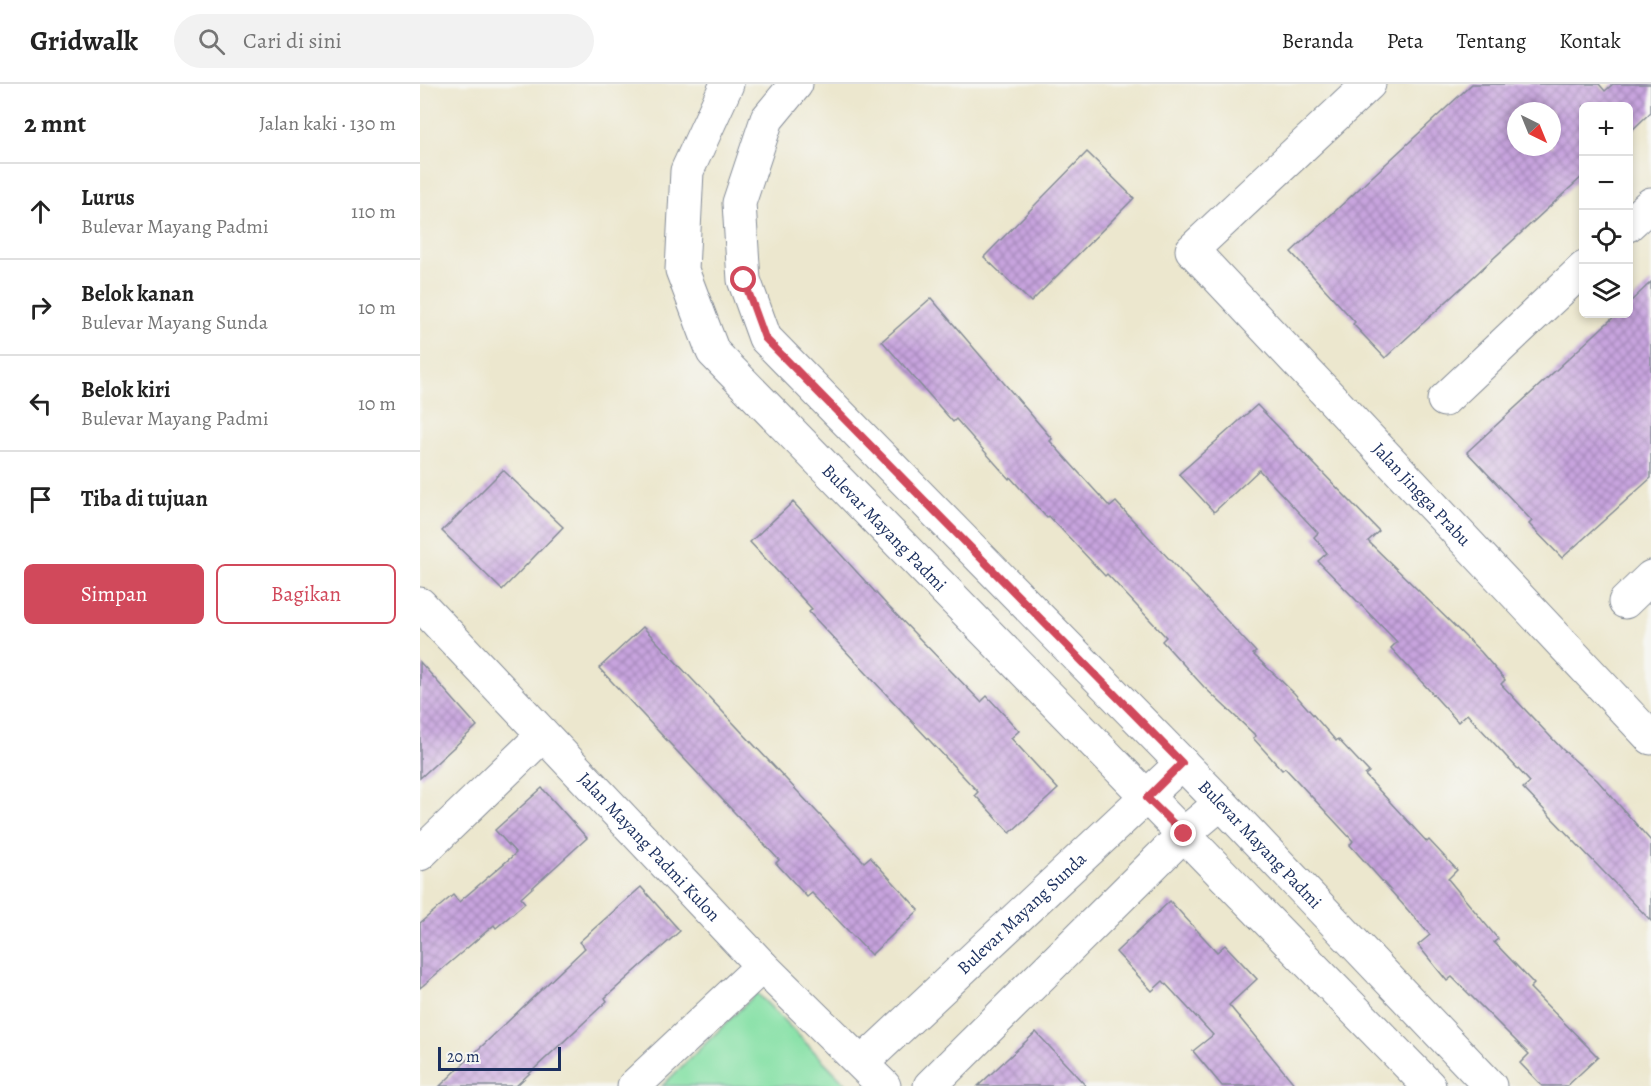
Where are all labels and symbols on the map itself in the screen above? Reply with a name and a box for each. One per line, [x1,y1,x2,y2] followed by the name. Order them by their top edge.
[1507,102,1561,156] north arrow
[730,266,756,292] route start
[1367,437,1477,551] street label: Jalan Jingga Prabu
[817,459,952,597] street label: Bulevar Mayang Padmi
[573,767,726,927] street label: Jalan Mayang Padmi Kulon
[1193,775,1327,914] street label: Bulevar Mayang Padmi
[1170,820,1196,846] route end
[952,846,1092,980] street label: Bulevar Mayang Sunda
[438,1044,561,1072] scale bar

